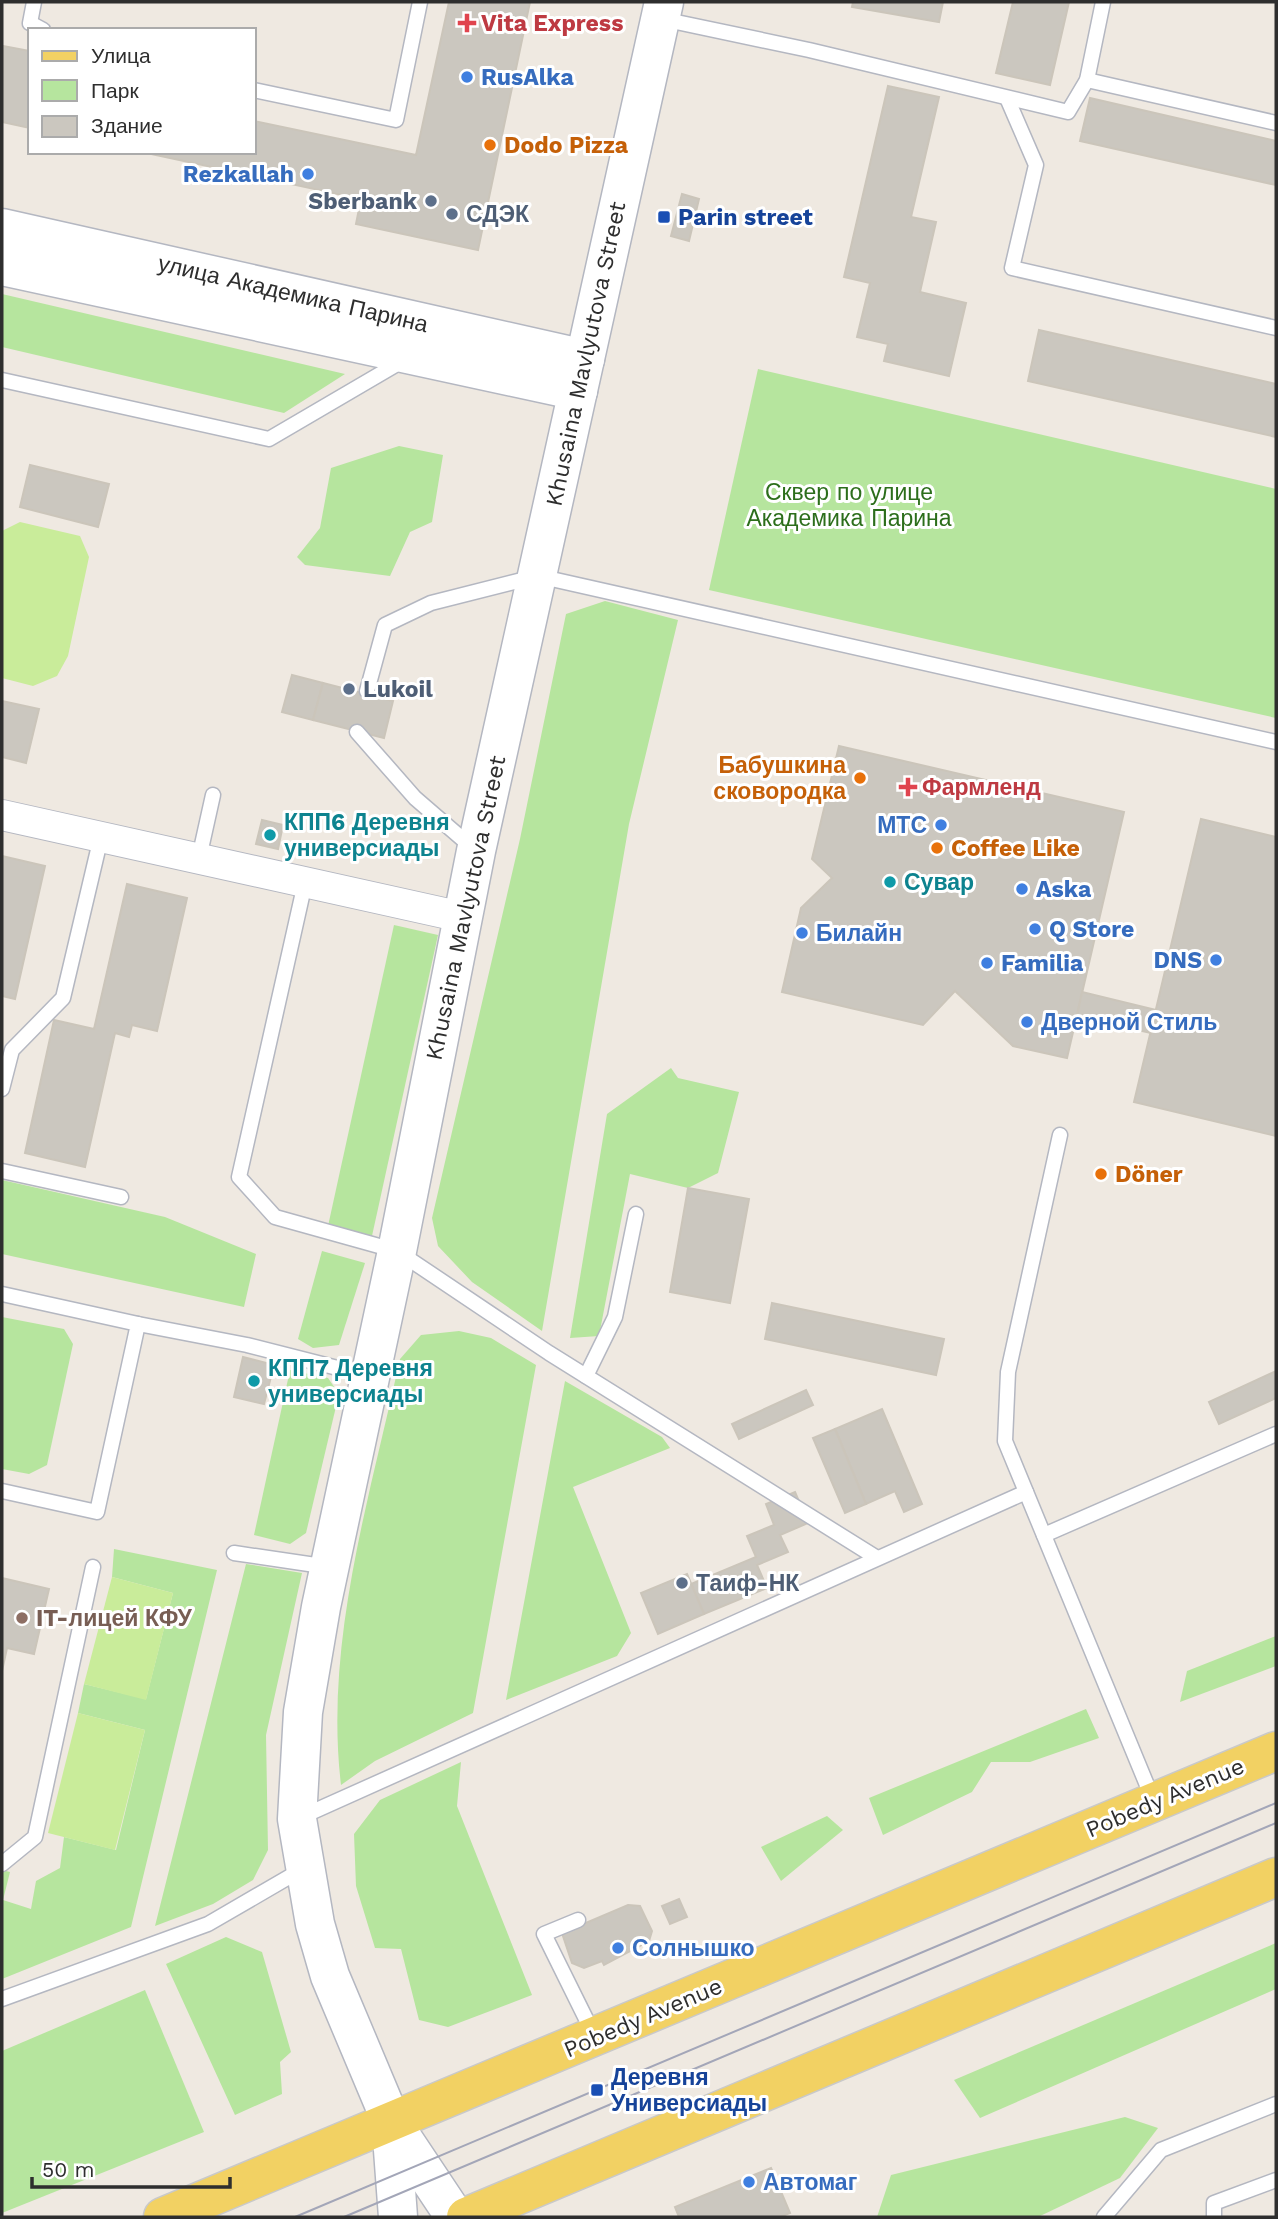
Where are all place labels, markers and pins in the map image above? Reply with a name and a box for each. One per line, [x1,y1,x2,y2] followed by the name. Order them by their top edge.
[481,10,623,37] place label: Vita Express
[459,15,475,31] marker: Vita Express
[481,64,575,91] place label: RusAlka
[459,69,475,85] marker: RusAlka
[504,132,629,159] place label: Dodo Pizza
[482,137,498,153] marker: Dodo Pizza
[183,161,294,188] place label: Rezkallah
[300,166,316,182] marker: Rezkallah
[308,188,418,215] place label: Sberbank
[423,193,439,209] marker: Sberbank
[466,201,530,228] place label: СДЭК
[678,204,813,231] place label: Parin street
[444,206,460,222] marker: СДЭК
[656,209,672,225] marker: Parin street
[363,676,433,703] place label: Lukoil
[341,681,357,697] marker: Lukoil
[713,752,846,805] place label: Бабушкина сковородка
[852,770,868,786] marker: Бабушкина сковородка
[922,774,1041,801] place label: Фармленд
[900,779,916,795] marker: Фармленд
[284,809,450,862] place label: КПП6 Деревня универсиады
[877,812,927,839] place label: МТС
[933,817,949,833] marker: МТС
[262,827,278,843] marker: КПП6 Деревня универсиады
[951,835,1080,862] place label: Coffee Like
[929,840,945,856] marker: Coffee Like
[904,869,974,896] place label: Сувар
[882,874,898,890] marker: Сувар
[1036,876,1092,903] place label: Aska
[1014,881,1030,897] marker: Aska
[1049,916,1134,943] place label: Q Store
[816,920,902,947] place label: Билайн
[1027,921,1043,937] marker: Q Store
[794,925,810,941] marker: Билайн
[1154,947,1202,974] place label: DNS
[1001,950,1084,977] place label: Familia
[1208,952,1224,968] marker: DNS
[979,955,995,971] marker: Familia
[1041,1009,1217,1036] place label: Дверной Стиль
[1019,1014,1035,1030] marker: Дверной Стиль
[1115,1161,1183,1188] place label: Döner
[1093,1166,1109,1182] marker: Döner
[268,1355,433,1408] place label: КПП7 Деревня универсиады
[246,1373,262,1389] marker: КПП7 Деревня универсиады
[696,1570,800,1597] place label: Таиф-НК
[674,1575,690,1591] marker: Таиф-НК
[36,1605,192,1632] place label: IT-лицей КФУ
[14,1610,30,1626] marker: IT-лицей КФУ
[632,1935,755,1962] place label: Солнышко
[610,1940,626,1956] marker: Солнышко
[611,2064,767,2117] place label: Деревня Универсиады
[589,2082,605,2098] marker: Деревня Универсиады
[763,2169,857,2196] place label: Автомаг
[741,2174,757,2190] marker: Автомаг

